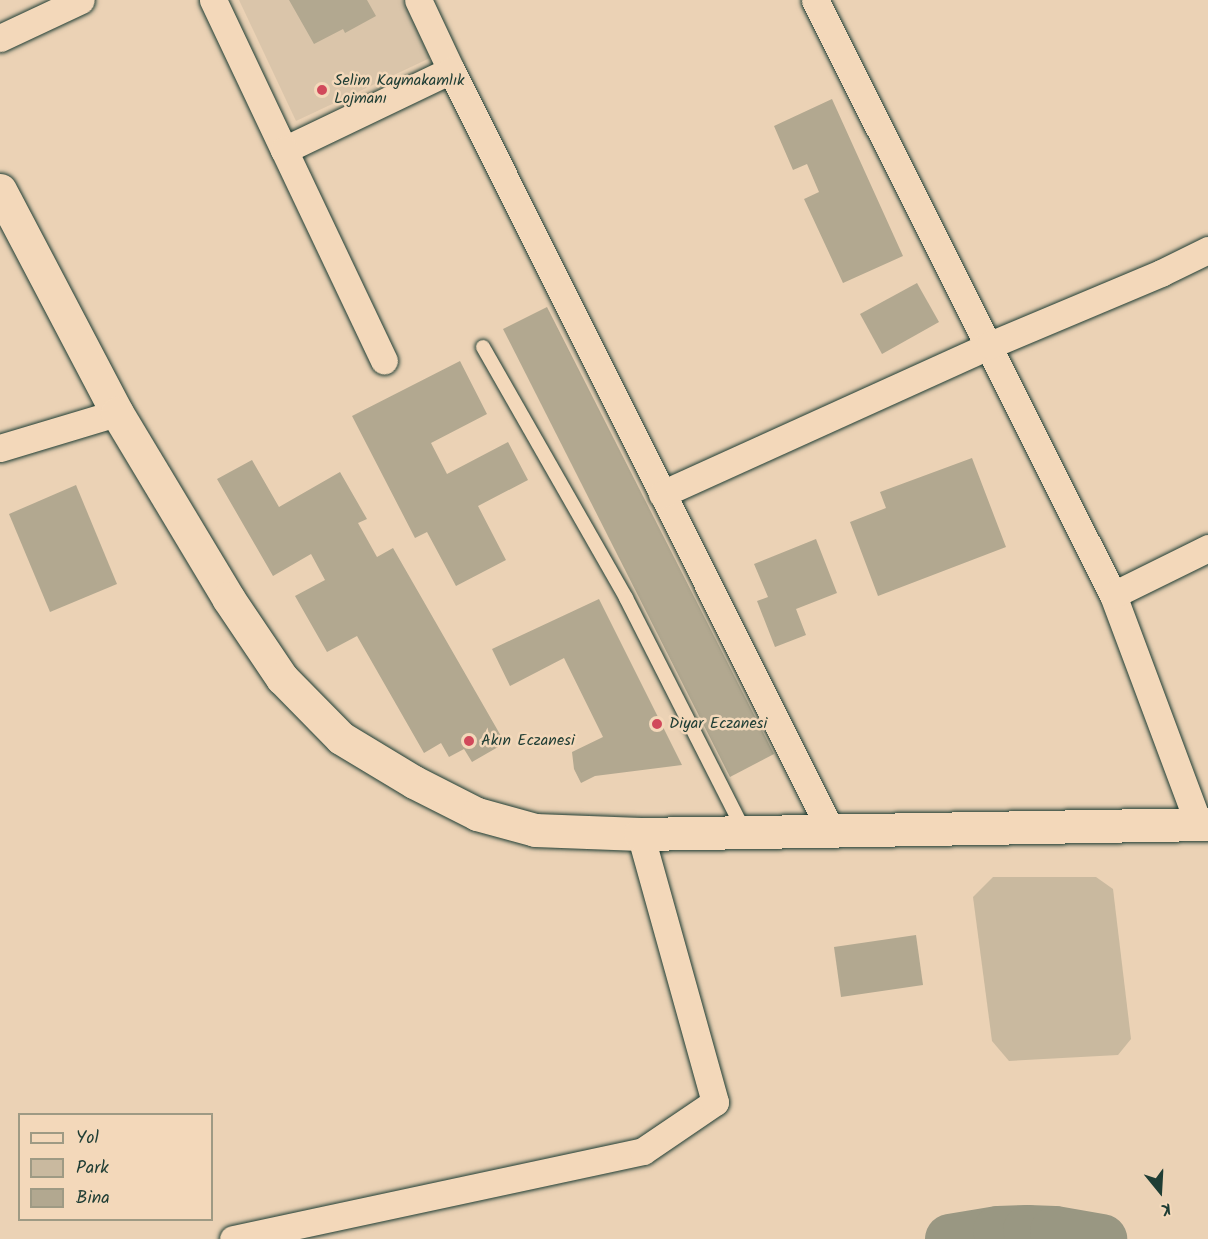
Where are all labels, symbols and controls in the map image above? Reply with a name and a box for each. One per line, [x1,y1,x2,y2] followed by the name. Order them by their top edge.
[334,71,465,109] place label: Selim Kaymakamlık Lojmanı
[315,83,329,97] marker: Selim Kaymakamlık Lojmanı
[669,714,767,734] place label: Diyar Eczanesi
[650,717,664,731] marker: Diyar Eczanesi
[481,731,575,751] place label: Akın Eczanesi
[462,734,476,748] marker: Akın Eczanesi
[18,1113,213,1221] legend
[76,1124,99,1153] text: Yol
[76,1154,109,1183] text: Park
[1130,1161,1190,1221] north arrow
[76,1184,110,1213] text: Bina
[1157,1195,1174,1222] text: K

